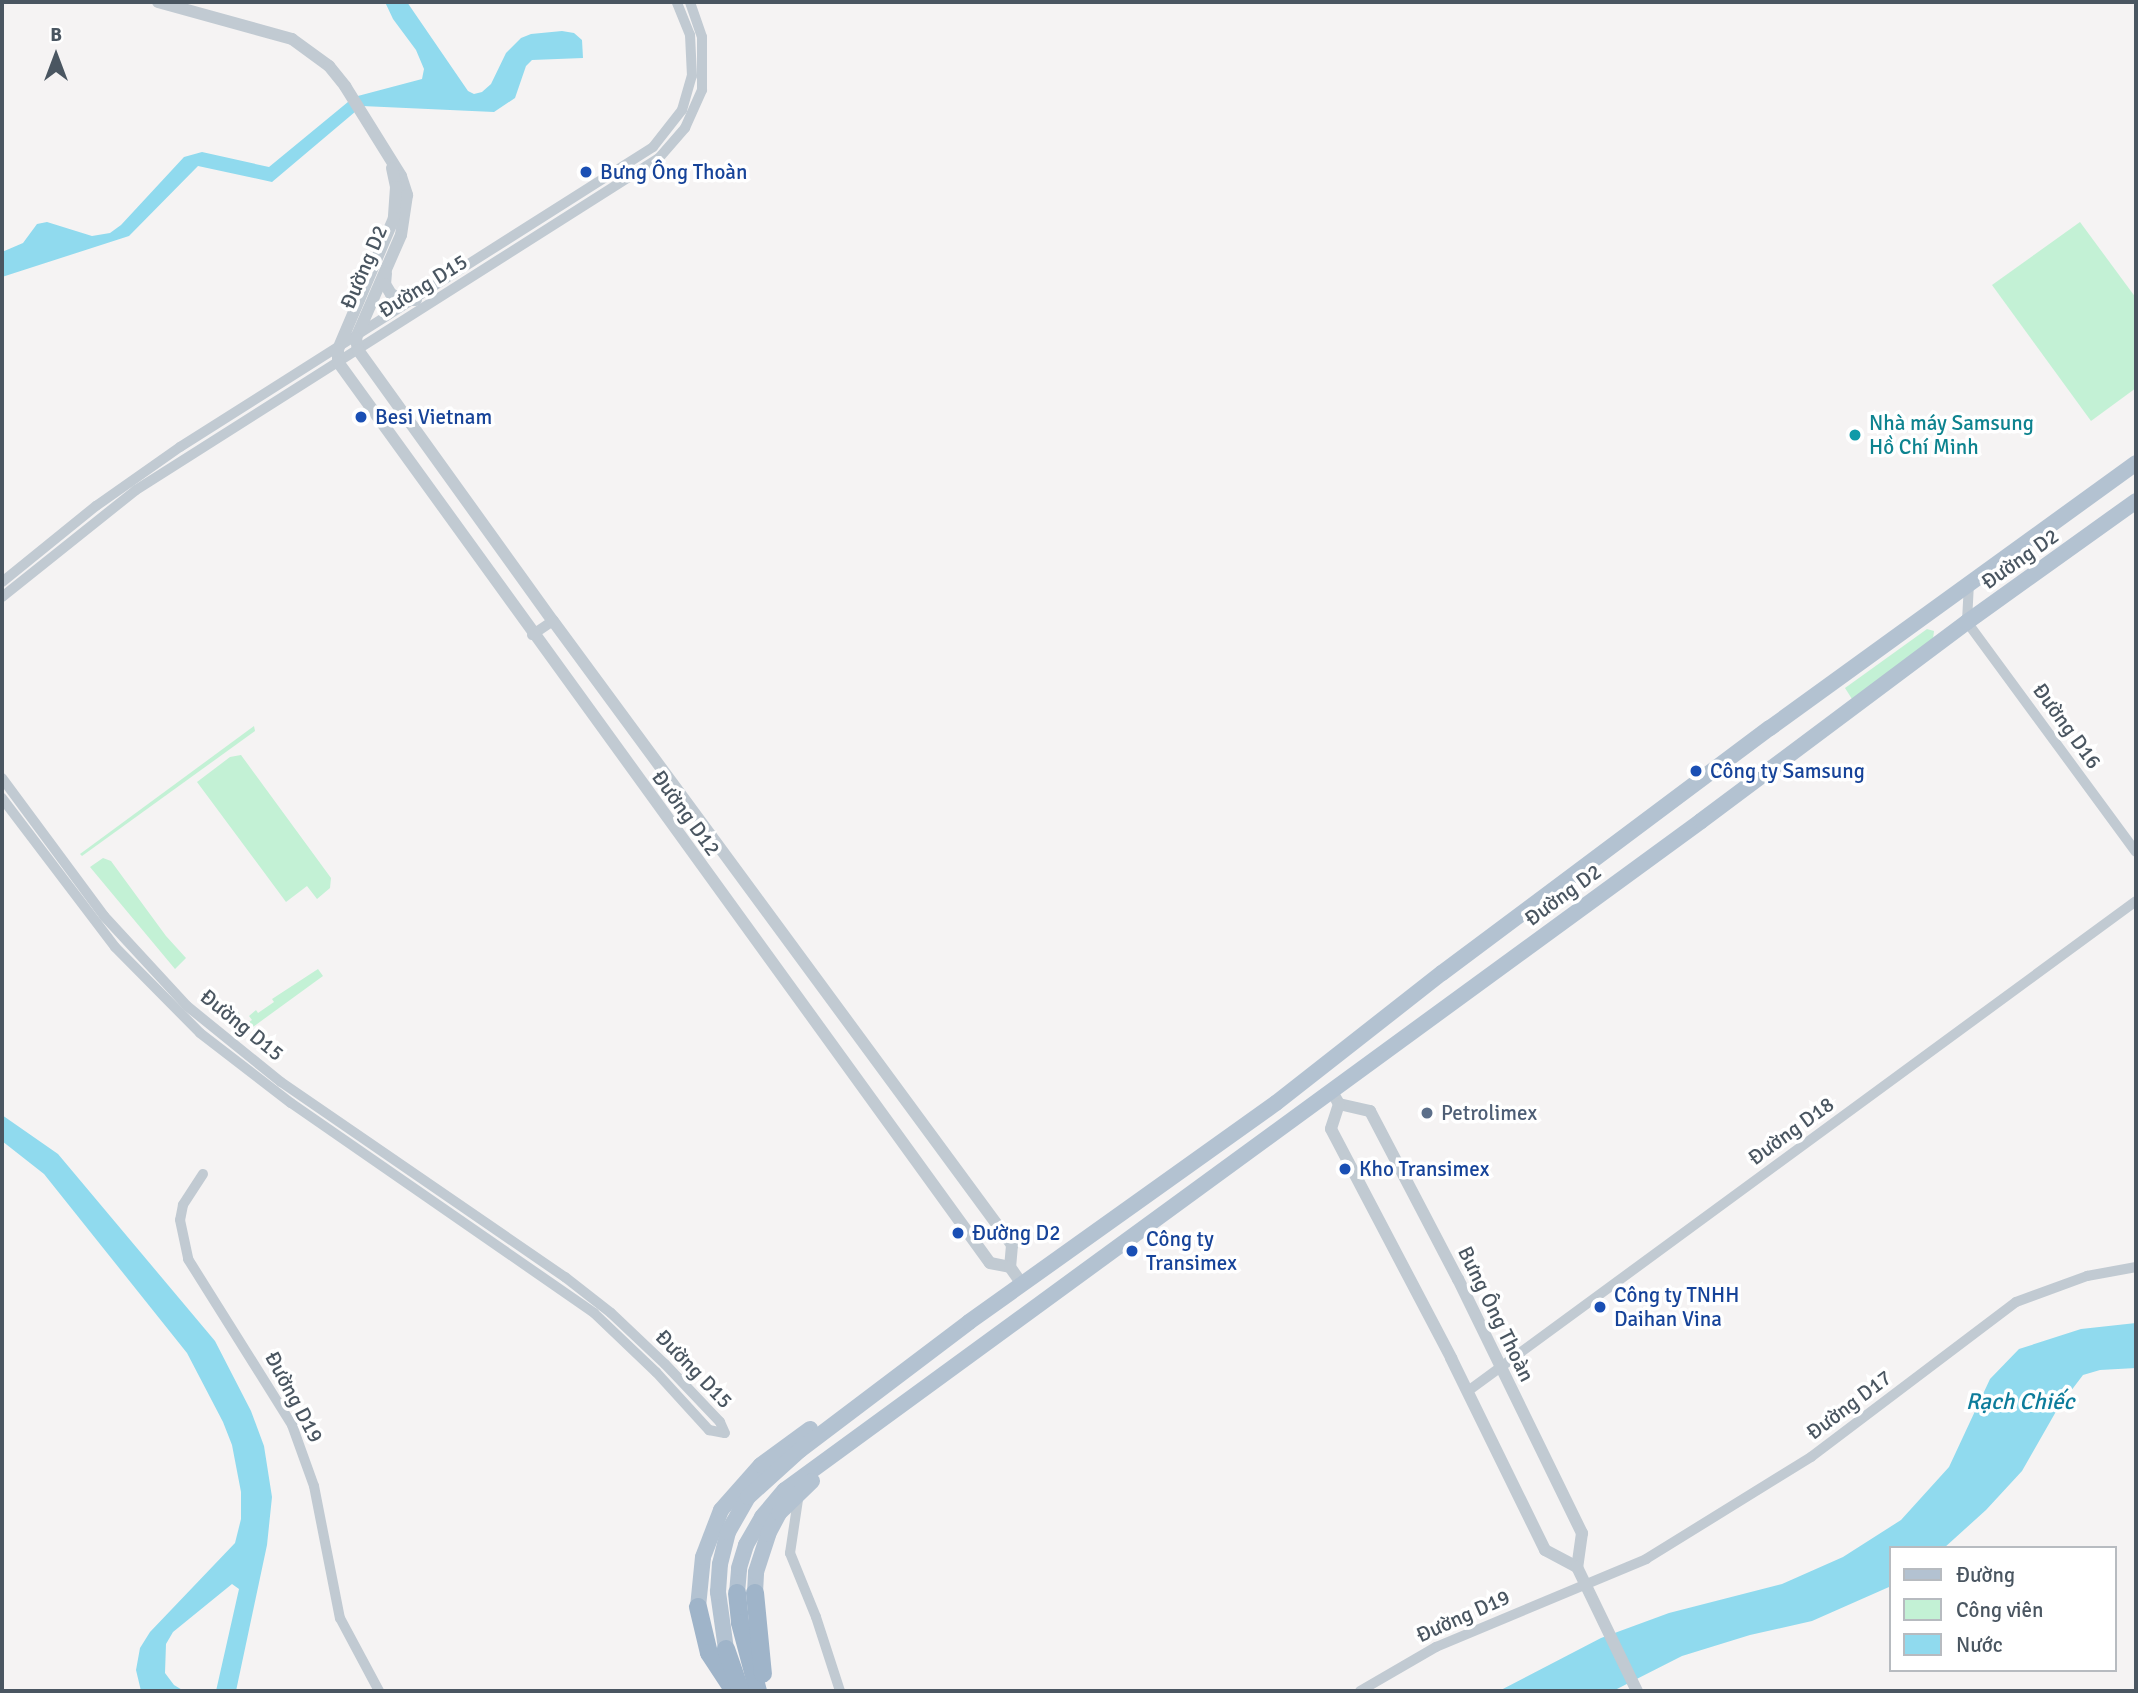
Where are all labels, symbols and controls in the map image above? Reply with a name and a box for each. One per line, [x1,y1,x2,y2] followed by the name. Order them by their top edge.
[21,21,91,91] north arrow
[50,23,62,47] text: B
[600,159,747,185] place label: Bưng Ông Thoàn
[578,164,594,180] marker: Bưng Ông Thoàn
[335,221,393,313] street label: Đường D2
[374,249,472,323] street label: Đường D15
[375,404,492,430] place label: Besi Vietnam
[353,409,369,425] marker: Besi Vietnam
[1869,410,2034,460] place label: Nhà máy Samsung Hồ Chí Minh
[1847,427,1863,443] marker: Nhà máy Samsung Hồ Chí Minh
[1977,523,2063,595] street label: Đường D2
[2027,678,2107,774] street label: Đường D16
[1710,758,1865,784] place label: Công ty Samsung
[1688,763,1704,779] marker: Công ty Samsung
[646,765,726,861] street label: Đường D12
[1520,859,1606,931] street label: Đường D2
[195,984,289,1066] street label: Đường D15
[1743,1091,1839,1171] street label: Đường D18
[1441,1100,1537,1126] place label: Petrolimex
[1419,1105,1435,1121] marker: Petrolimex
[1359,1156,1489,1182] place label: Kho Transimex
[1337,1161,1353,1177] marker: Kho Transimex
[972,1220,1061,1246] place label: Đường D2
[950,1225,966,1241] marker: Đường D2
[1146,1226,1237,1276] place label: Công ty Transimex
[1452,1242,1540,1386] street label: Bưng Ông Thoàn
[1124,1243,1140,1259] marker: Công ty Transimex
[1614,1282,1739,1332] place label: Công ty TNHH Daihan Vina
[1592,1299,1608,1315] marker: Công ty TNHH Daihan Vina
[650,1324,738,1414] street label: Đường D15
[259,1347,329,1447] street label: Đường D19
[1802,1365,1896,1445] street label: Đường D17
[1966,1388,2074,1416] water label: Rạch Chiếc
[1890,1546,2117,1672] legend
[1956,1562,2015,1588] text: Đường
[1412,1584,1514,1648] street label: Đường D19
[1956,1597,2044,1623] text: Công viên
[1956,1632,2003,1658] text: Nước

